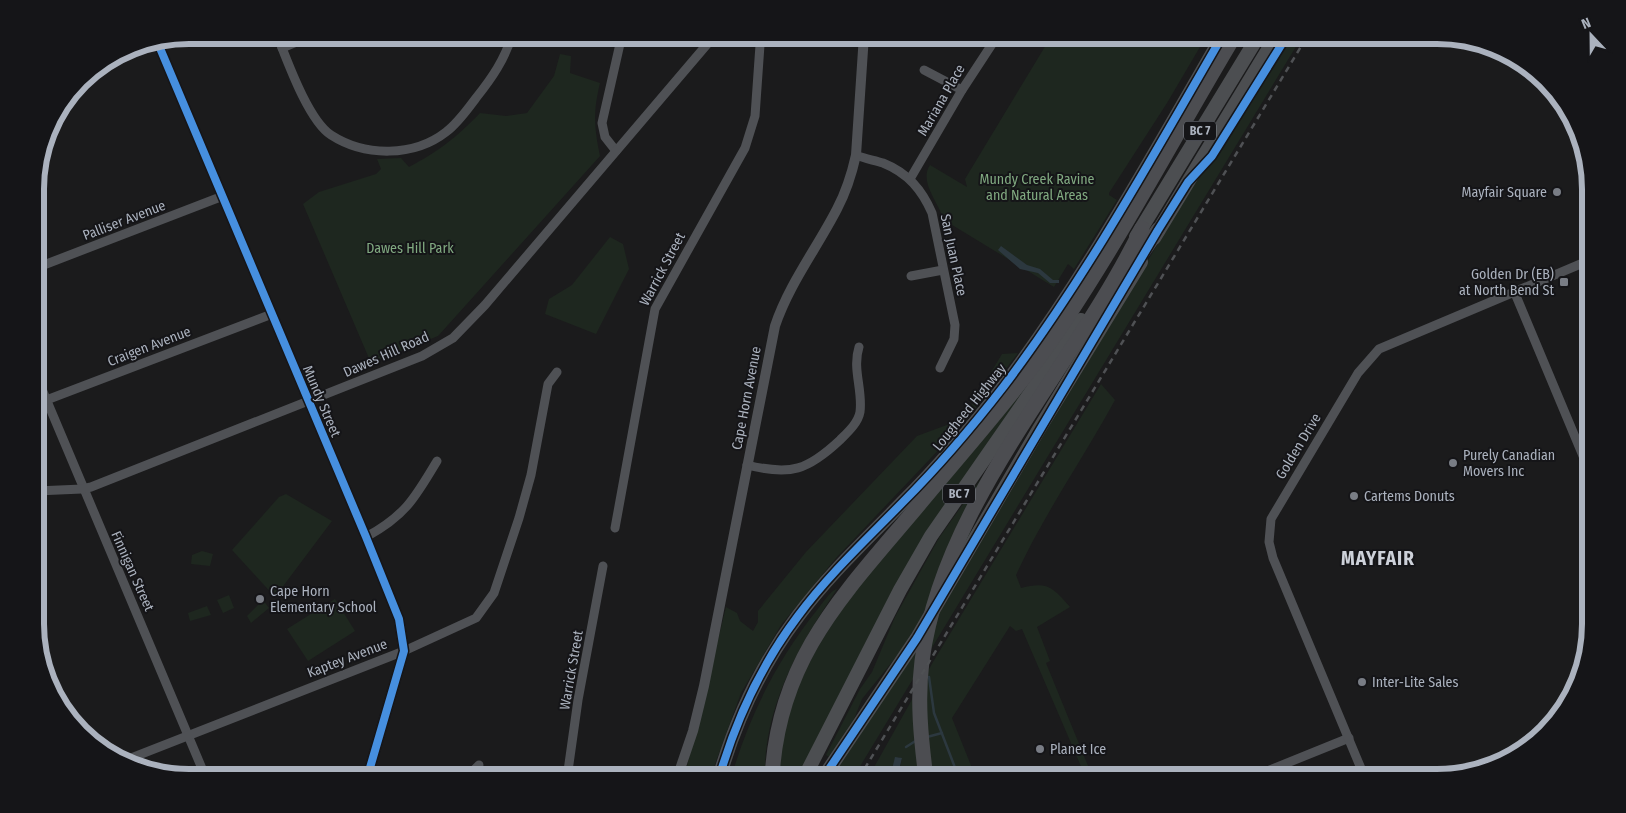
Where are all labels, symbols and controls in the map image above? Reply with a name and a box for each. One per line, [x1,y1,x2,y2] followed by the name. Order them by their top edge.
[1566,10,1616,60] north arrow
[1579,14,1593,33] text: N
[914,61,969,139] street label: Mariana Place
[1184,122,1216,140] road number: BC 7
[980,171,1095,204] park label: Mundy Creek Ravine and Natural Areas
[1462,184,1547,201] place label: Mayfair Square
[1551,186,1563,198] marker: Mayfair Square
[80,197,168,244] street label: Palliser Avenue
[937,213,971,298] street label: San Juan Place
[636,229,689,309] street label: Warrick Street
[366,240,454,257] park label: Dawes Hill Park
[1459,266,1554,299] place label: Golden Dr (EB) at North Bend St
[1558,276,1570,288] marker: Golden Dr (EB) at North Bend St
[105,323,193,370] street label: Craigen Avenue
[341,328,432,381] street label: Dawes Hill Road
[728,345,765,451] street label: Cape Horn Avenue
[929,360,1010,454] street label: Lougheed Highway
[299,363,344,440] street label: Mundy Street
[1272,410,1325,482] street label: Golden Drive
[1463,447,1555,480] place label: Purely Canadian Movers Inc
[1447,457,1459,469] marker: Purely Canadian Movers Inc
[943,484,975,504] road number: BC 7
[1364,488,1455,505] place label: Cartems Donuts
[1348,490,1360,502] marker: Cartems Donuts
[107,529,158,614] street label: Finnigan Street
[1341,547,1415,570] district label: MAYFAIR
[270,583,377,616] place label: Cape Horn Elementary School
[254,593,266,605] marker: Cape Horn Elementary School
[556,629,587,711] street label: Warrick Street
[305,635,390,682] street label: Kaptey Avenue
[1372,674,1458,691] place label: Inter-Lite Sales
[1356,676,1368,688] marker: Inter-Lite Sales
[1050,741,1106,758] place label: Planet Ice
[1034,743,1046,755] marker: Planet Ice

